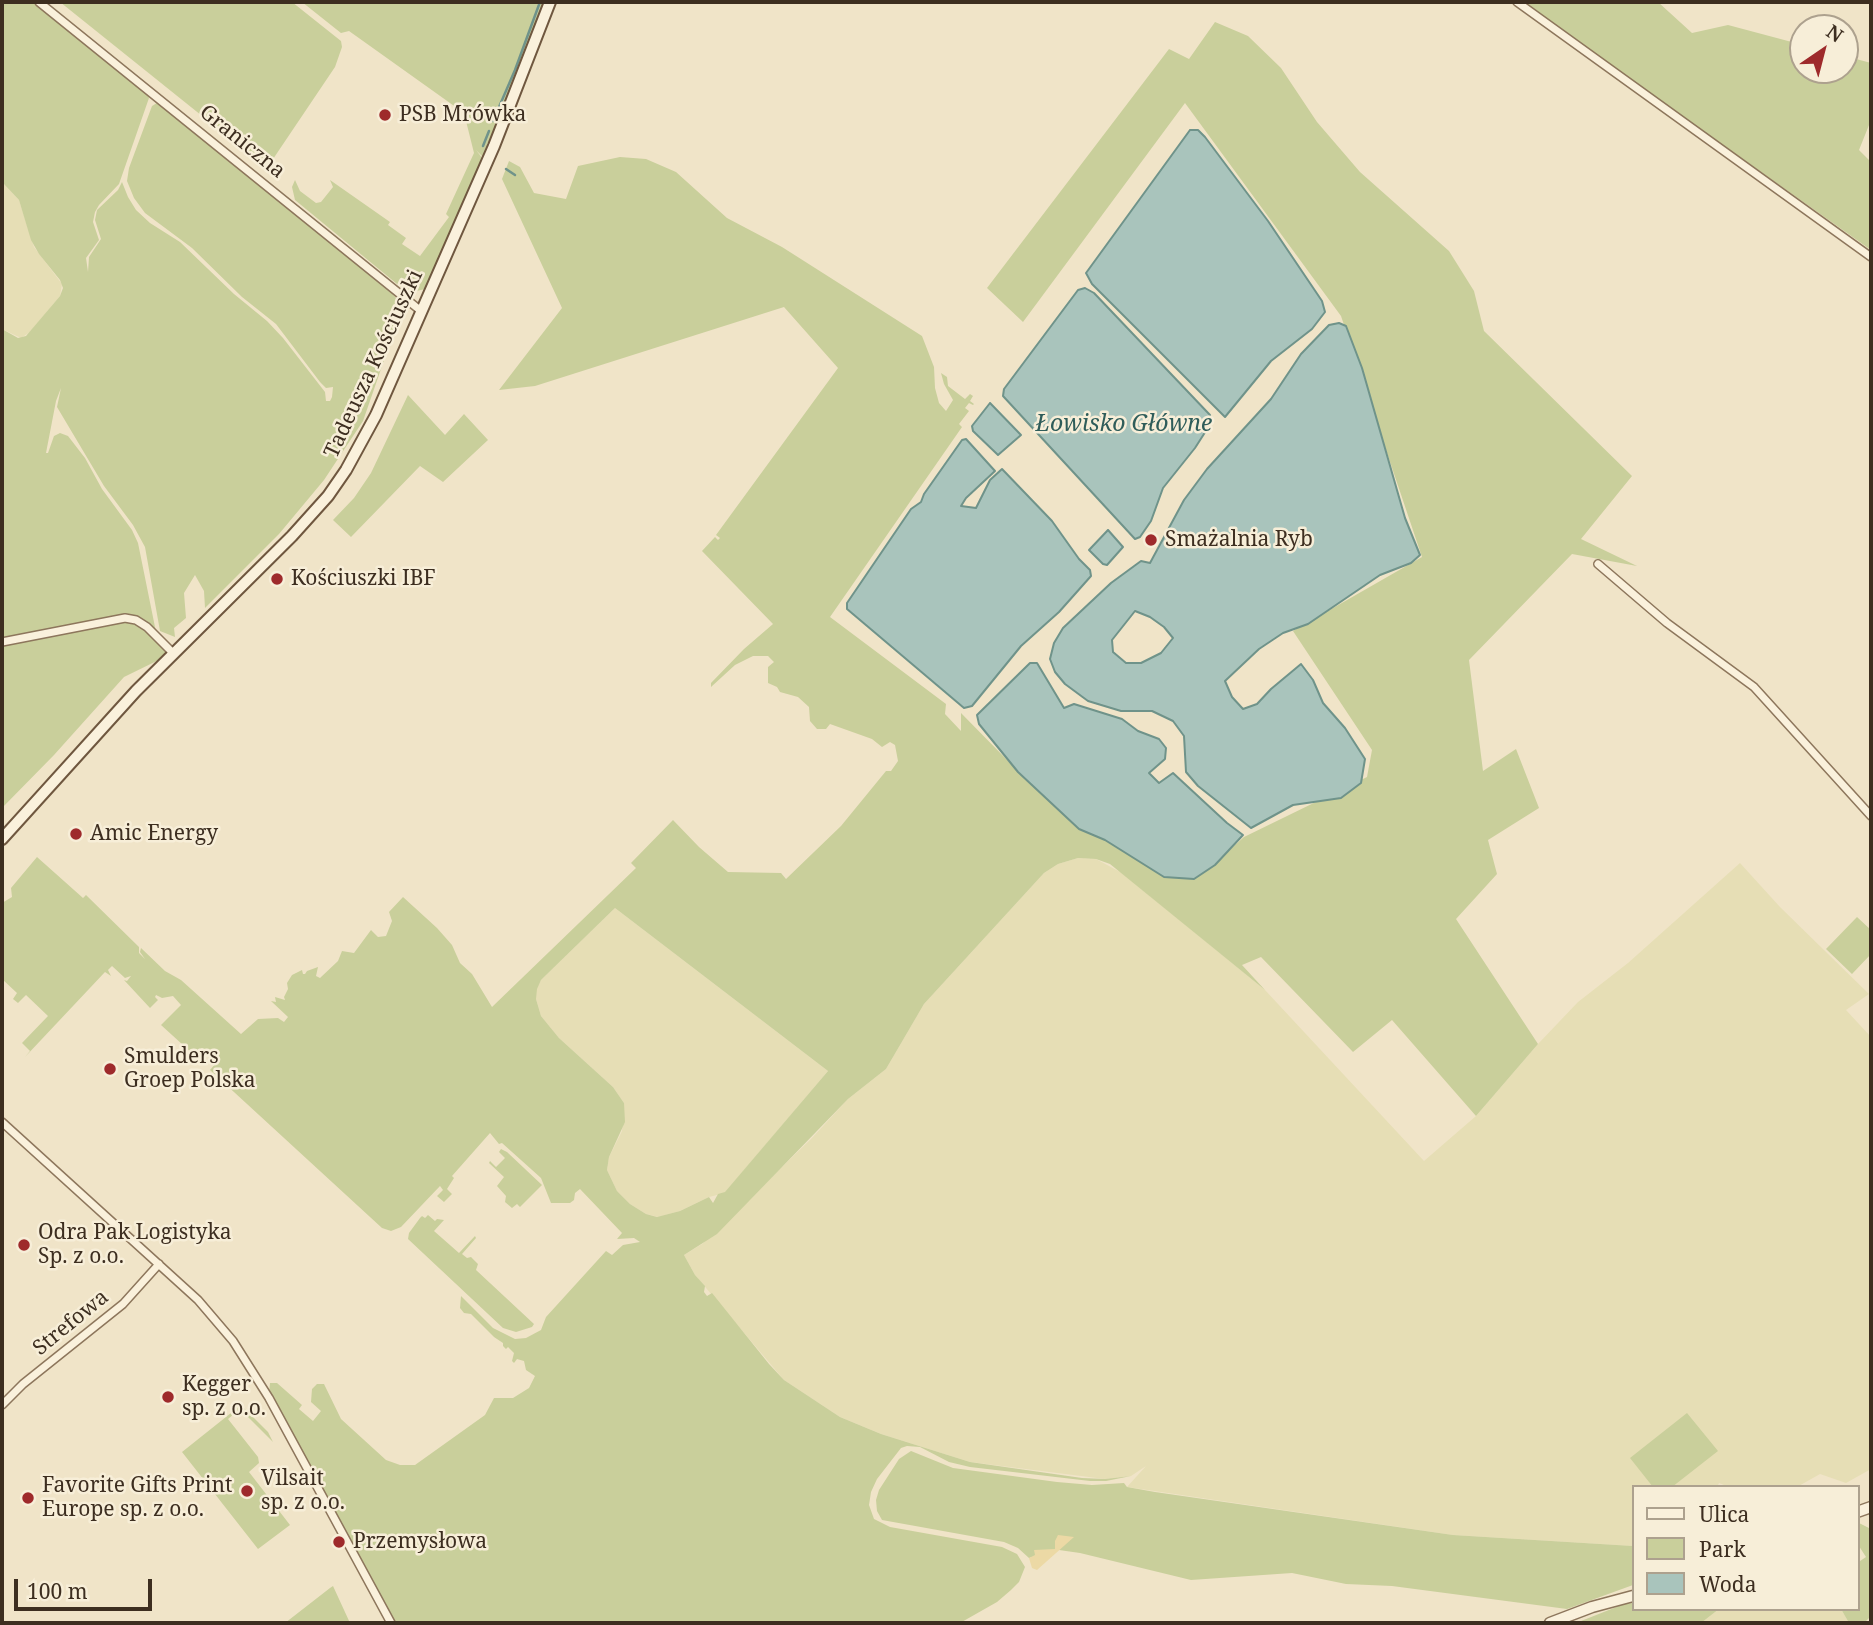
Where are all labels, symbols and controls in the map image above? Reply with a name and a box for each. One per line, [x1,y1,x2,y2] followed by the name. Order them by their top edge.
[1789,14,1859,84] north arrow
[1821,18,1848,48] text: N
[194,100,290,184] street label: Graniczna
[399,102,526,128] place label: PSB Mrówka
[377,107,393,123] marker: PSB Mrówka
[319,266,429,462] street label: Tadeusza Kościuszki
[1036,410,1212,438] water label: Łowisko Główne
[1165,527,1313,553] place label: Smażalnia Ryb
[1143,532,1159,548] marker: Smażalnia Ryb
[291,566,436,592] place label: Kościuszki IBF
[269,571,285,587] marker: Kościuszki IBF
[90,821,218,847] place label: Amic Energy
[68,826,84,842] marker: Amic Energy
[124,1044,255,1094] place label: Smulders Groep Polska
[102,1061,118,1077] marker: Smulders Groep Polska
[38,1220,232,1270] place label: Odra Pak Logistyka Sp. z o.o.
[16,1237,32,1253] marker: Odra Pak Logistyka Sp. z o.o.
[28,1285,114,1361] street label: Strefowa
[182,1372,266,1422] place label: Kegger sp. z o.o.
[160,1389,176,1405] marker: Kegger sp. z o.o.
[261,1466,345,1516] place label: Vilsait sp. z o.o.
[42,1473,232,1523] place label: Favorite Gifts Print Europe sp. z o.o.
[239,1483,255,1499] marker: Vilsait sp. z o.o.
[1632,1485,1859,1611] legend
[20,1490,36,1506] marker: Favorite Gifts Print Europe sp. z o.o.
[1699,1500,1749,1528] text: Ulica
[353,1529,487,1555] place label: Przemysłowa
[331,1534,347,1550] marker: Przemysłowa
[1699,1535,1746,1563] text: Park
[18,1566,156,1610] scale bar
[1699,1570,1757,1598] text: Woda
[27,1577,88,1605] text: 100 m

